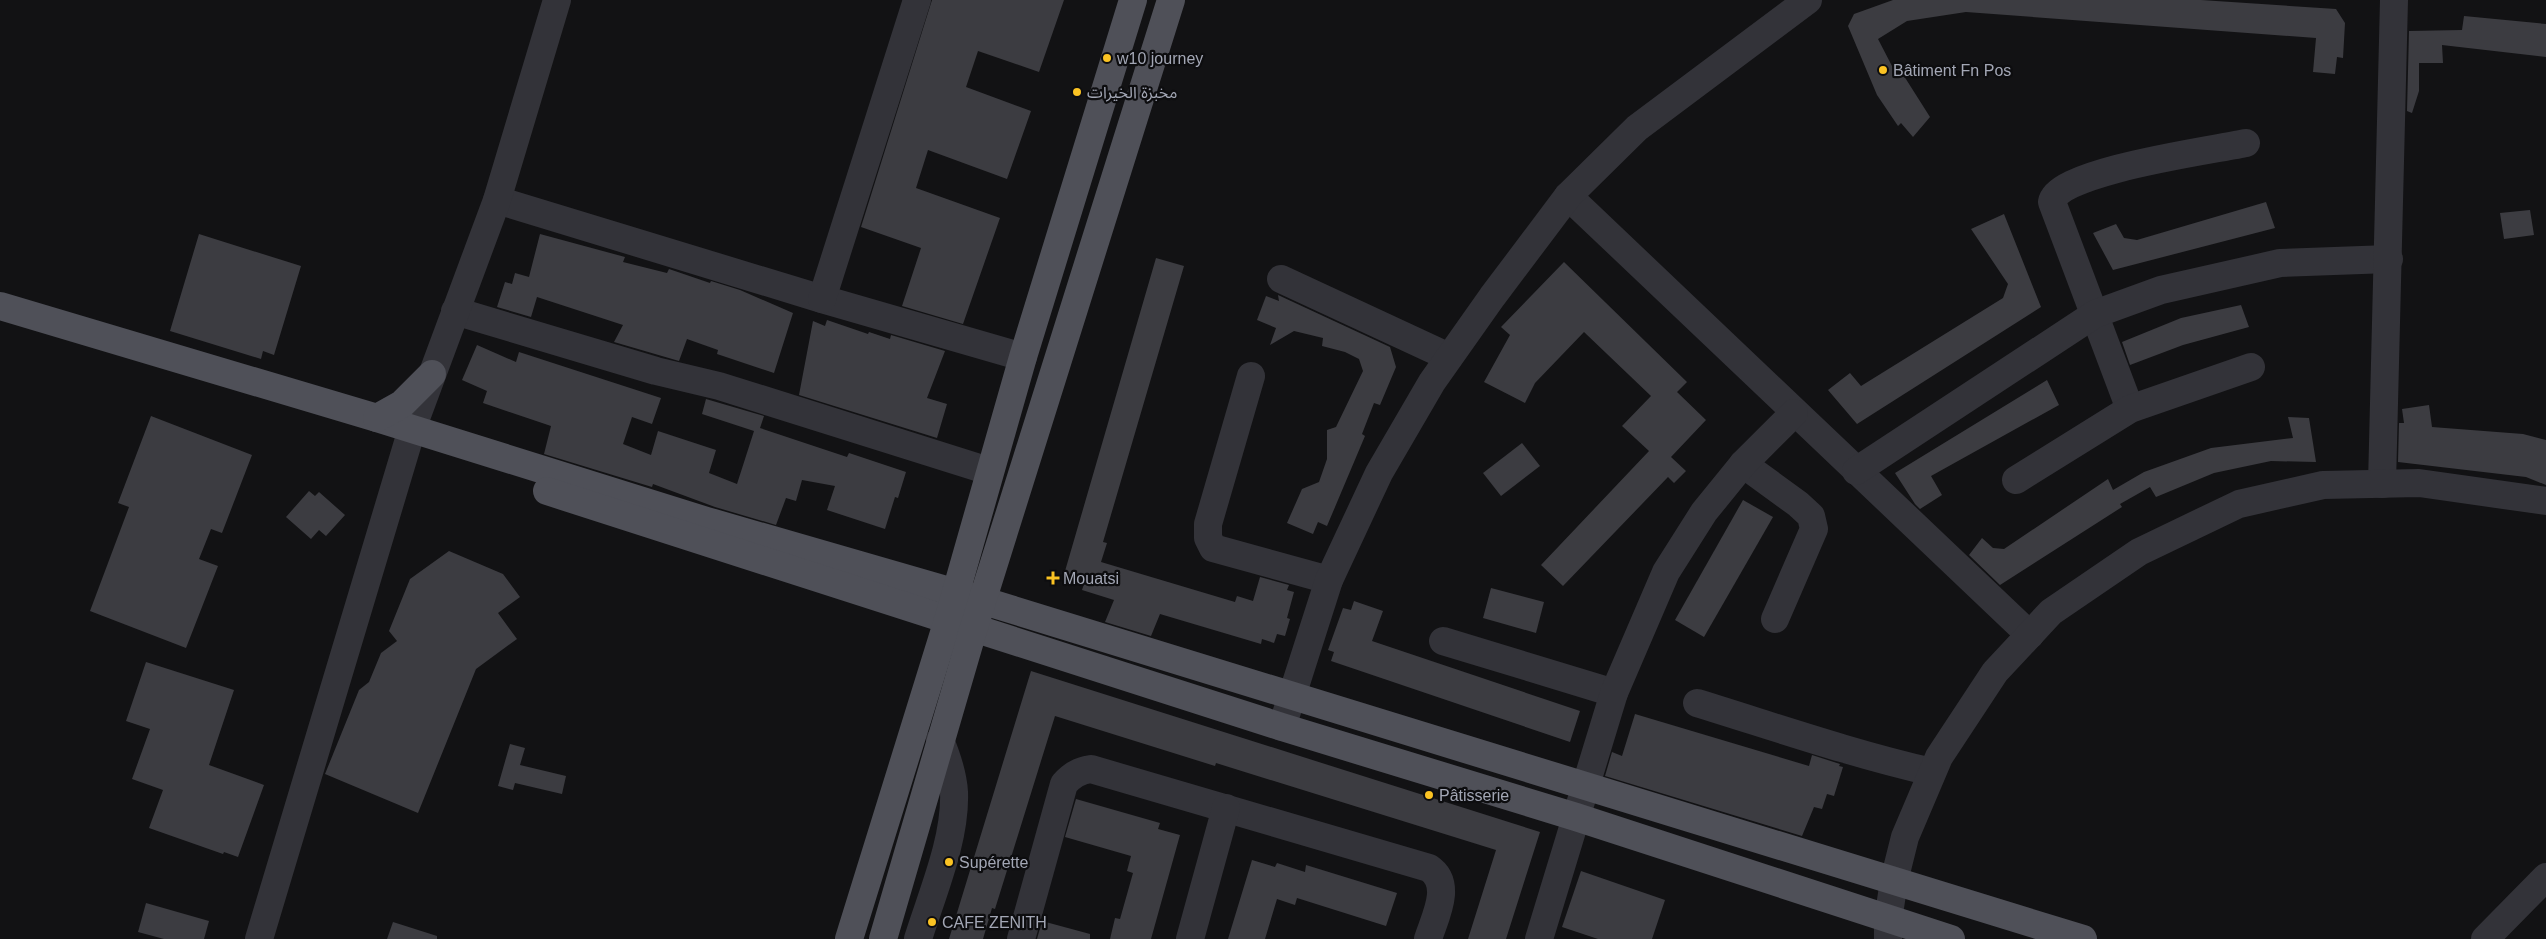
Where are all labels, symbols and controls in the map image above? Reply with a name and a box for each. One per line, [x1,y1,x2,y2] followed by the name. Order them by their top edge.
[1116,50,1203,67] place label: w10 journey
[1101,52,1113,64] marker: w10 journey
[1893,62,2011,79] place label: Bâtiment Fn Pos
[1877,64,1889,76] marker: Bâtiment Fn Pos
[1087,84,1177,102] place label: مخبزة الخيرات
[1071,86,1083,98] marker: مخبزة الخيرات
[1063,570,1119,587] place label: Mouatsi
[1047,572,1059,584] marker: Mouatsi
[1439,787,1509,804] place label: Pâtisserie
[1423,789,1435,801] marker: Pâtisserie
[959,854,1028,871] place label: Supérette
[943,856,955,868] marker: Supérette
[942,914,1047,931] place label: CAFE ZENITH
[926,916,938,928] marker: CAFE ZENITH

